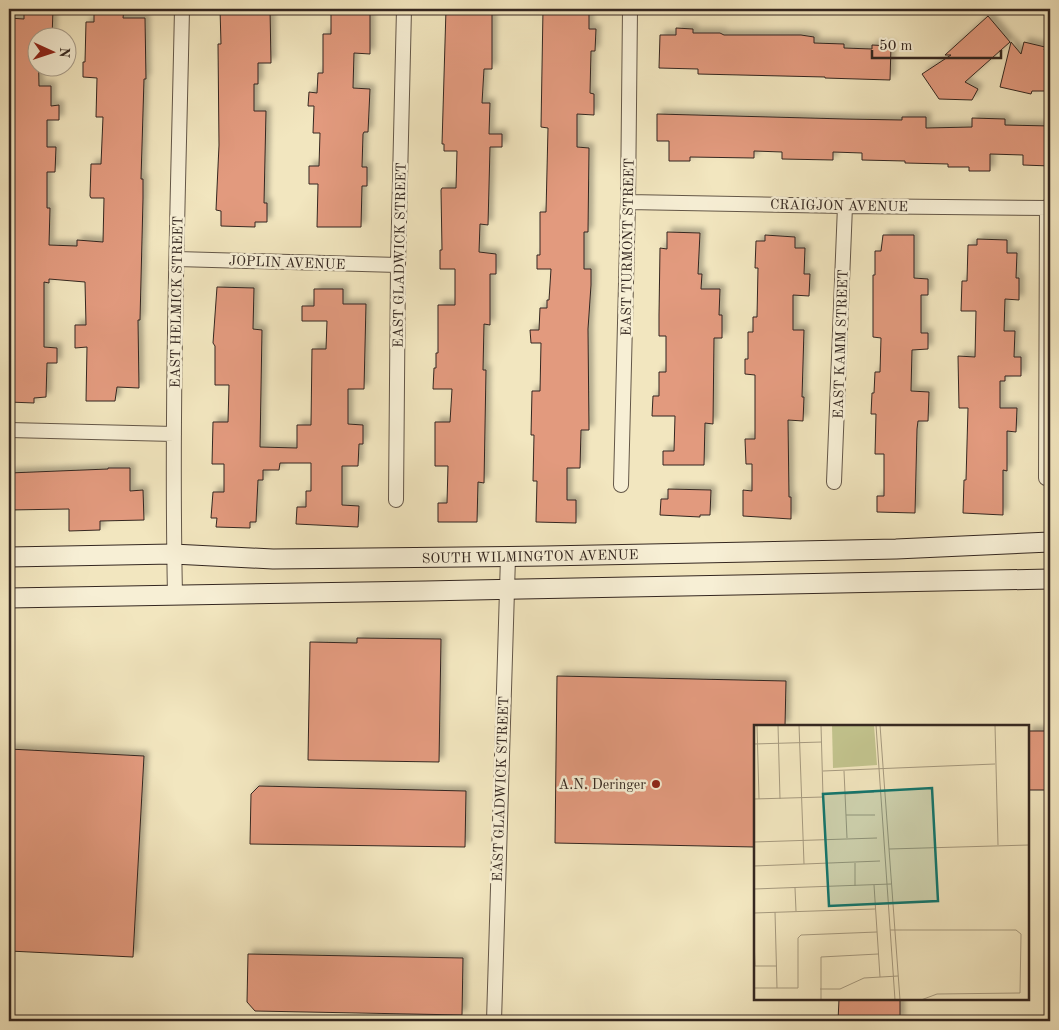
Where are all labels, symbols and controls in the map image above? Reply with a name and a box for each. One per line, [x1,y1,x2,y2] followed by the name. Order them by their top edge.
[28,28,78,78] north arrow
[872,28,1000,60] scale bar
[879,39,913,54] text: 50 m
[57,47,71,59] text: N
[619,158,637,336] street label: EAST TURMONT STREET
[391,162,409,348] street label: EAST GLADWICK STREET
[770,198,908,214] street label: CRAIGJON AVENUE
[168,216,186,388] street label: EAST HELMICK STREET
[228,254,346,272] street label: JOPLIN AVENUE
[831,269,851,419] street label: EAST KAMM STREET
[422,548,638,566] street label: SOUTH WILMINGTON AVENUE
[491,696,511,882] street label: EAST GLADWICK STREET
[754,725,1029,1000] inset map
[559,778,646,792] place label: A.N. Deringer
[650,778,662,790] marker: A.N. Deringer

